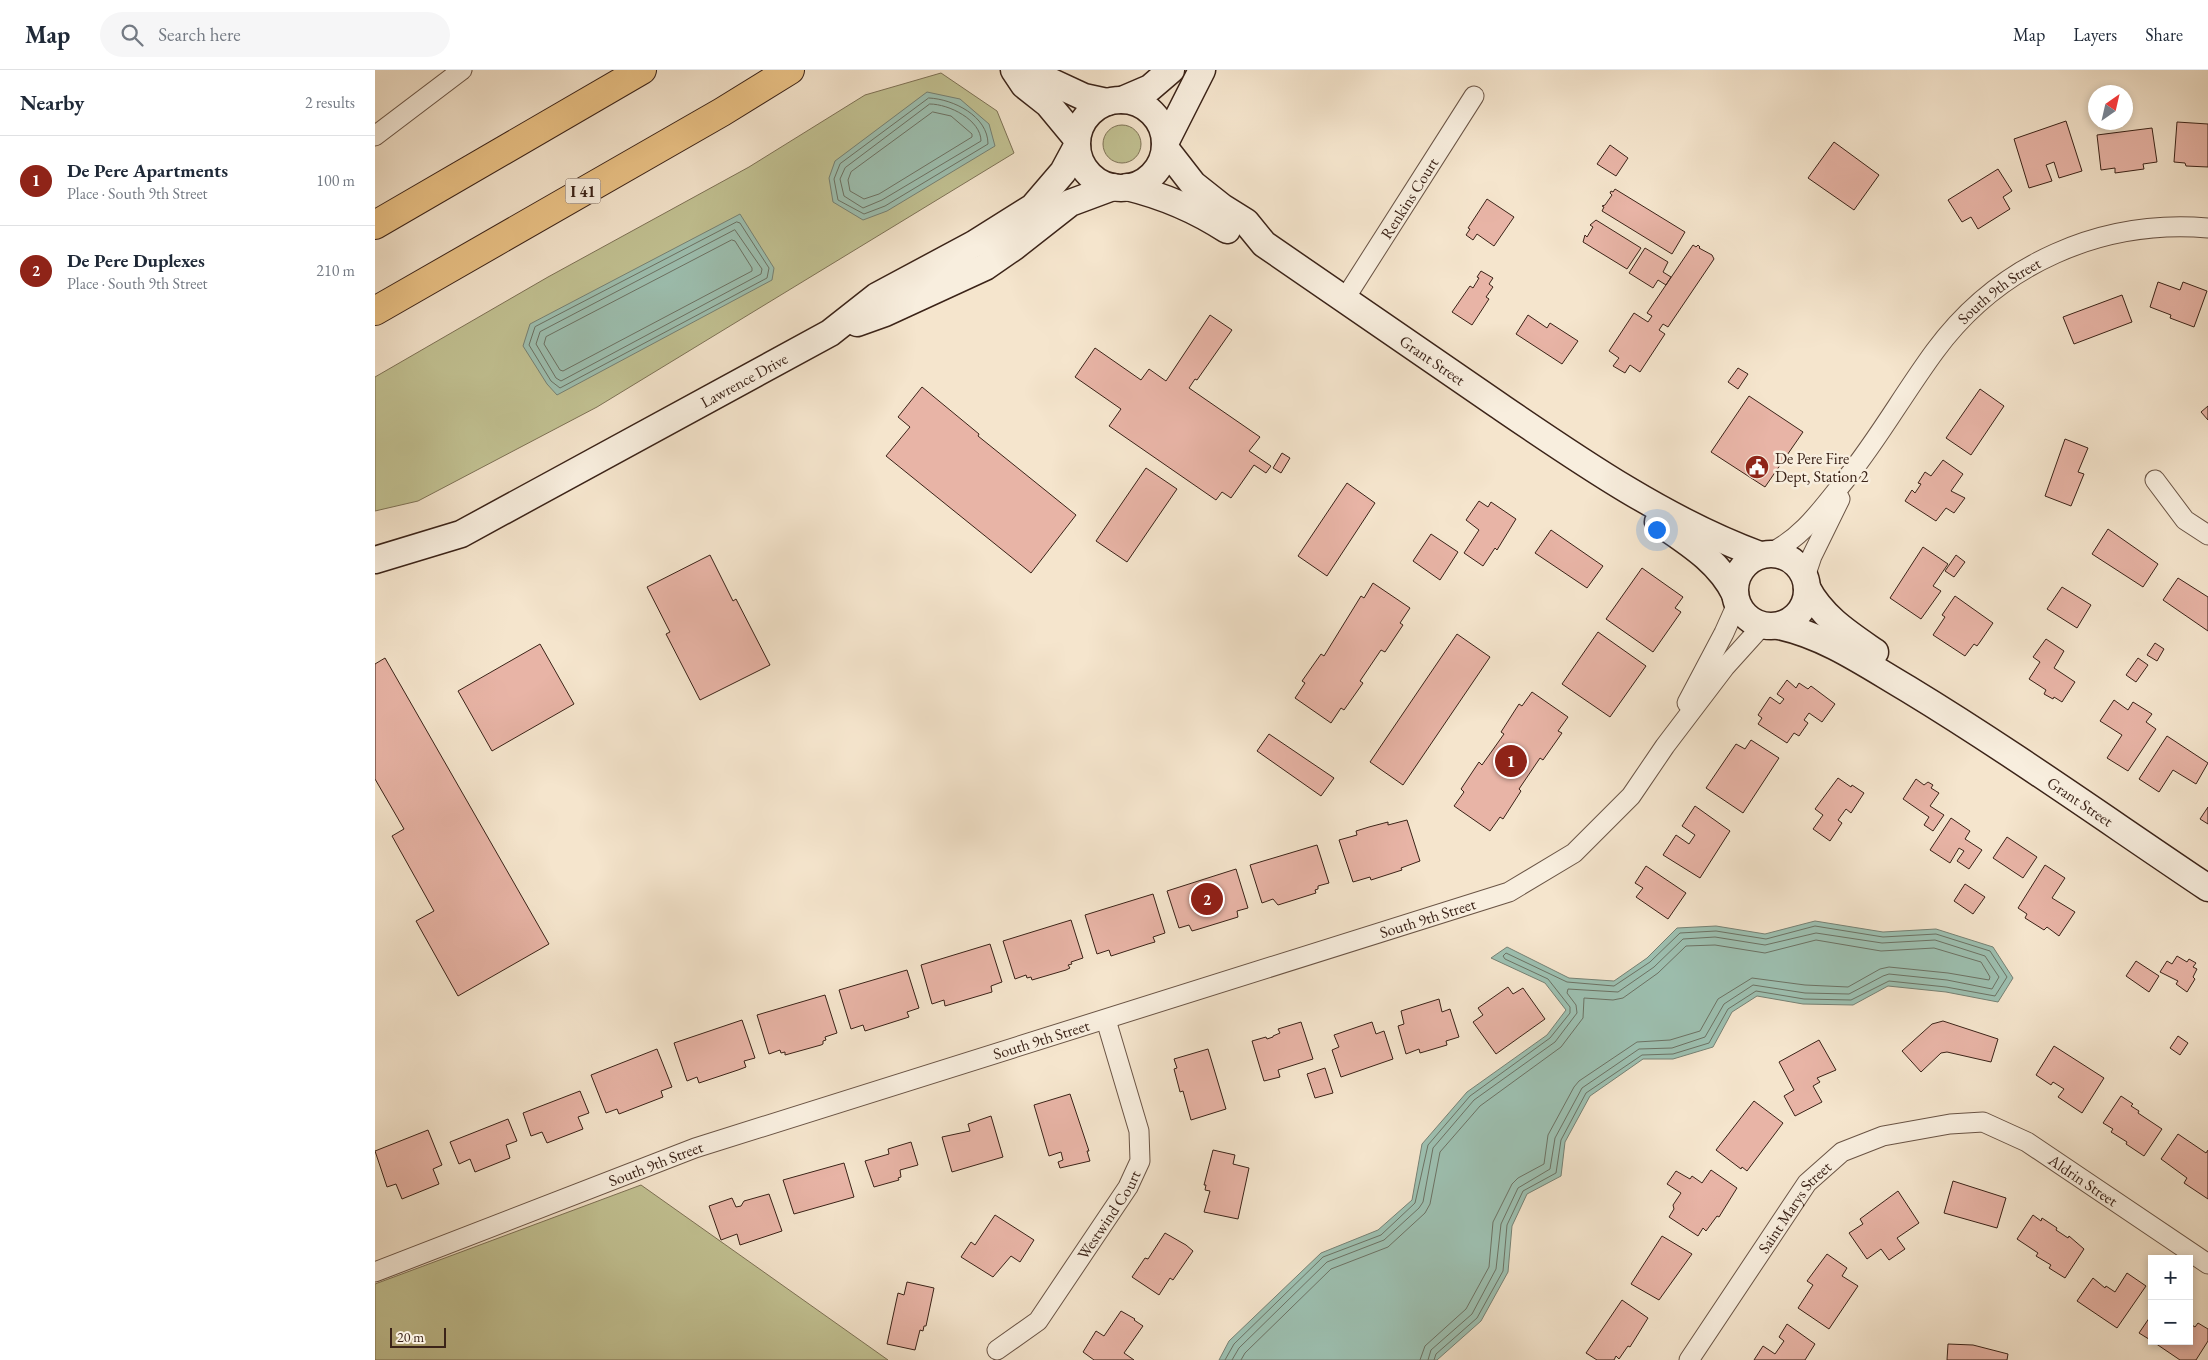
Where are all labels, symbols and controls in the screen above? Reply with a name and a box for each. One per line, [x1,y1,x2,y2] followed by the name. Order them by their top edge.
[100,12,450,57] search box
[25,19,70,50] text: Map
[118,21,146,49] icon: search
[158,22,241,47] text: Search here
[2013,23,2045,46] text: Map
[2073,23,2117,46] text: Layers
[2145,23,2183,46] text: Share
[2088,85,2133,130] north arrow
[20,89,84,116] text: Nearby
[305,92,355,113] text: 2 results
[1375,153,1443,243] street label: Renkins Court
[67,158,228,183] text: De Pere Apartments
[32,170,40,191] text: 1
[316,170,355,191] text: 100 m
[565,178,601,204] road number: I 41
[67,183,208,204] text: Place · South 9th Street
[67,248,205,273] text: De Pere Duplexes
[1952,252,2044,328] street label: South 9th Street
[32,260,40,281] text: 2
[316,260,355,281] text: 210 m
[67,273,208,294] text: Place · South 9th Street
[1396,330,1470,390] street label: Grant Street
[697,348,791,412] street label: Lawrence Drive
[1775,448,1869,487] place label: De Pere Fire Dept, Station 2
[1744,454,1770,480] public building icon: De Pere Fire Dept, Station 2
[1644,517,1670,543] your location
[1495,742,1527,780] pin: 1
[2043,771,2117,831] street label: Grant Street
[1191,880,1223,918] pin: 2
[1377,893,1478,943] street label: South 9th Street
[990,1014,1092,1064] street label: South 9th Street
[605,1136,705,1191] street label: South 9th Street
[2044,1149,2122,1211] street label: Aldrin Street
[1753,1156,1835,1257] street label: Saint Marys Street
[1072,1167,1145,1263] street label: Westwind Court
[2148,1255,2193,1345] map controls
[2148,1255,2193,1300] button: +
[2148,1300,2193,1345] button: −
[390,1325,446,1348] scale bar
[397,1328,424,1346] text: 20 m

